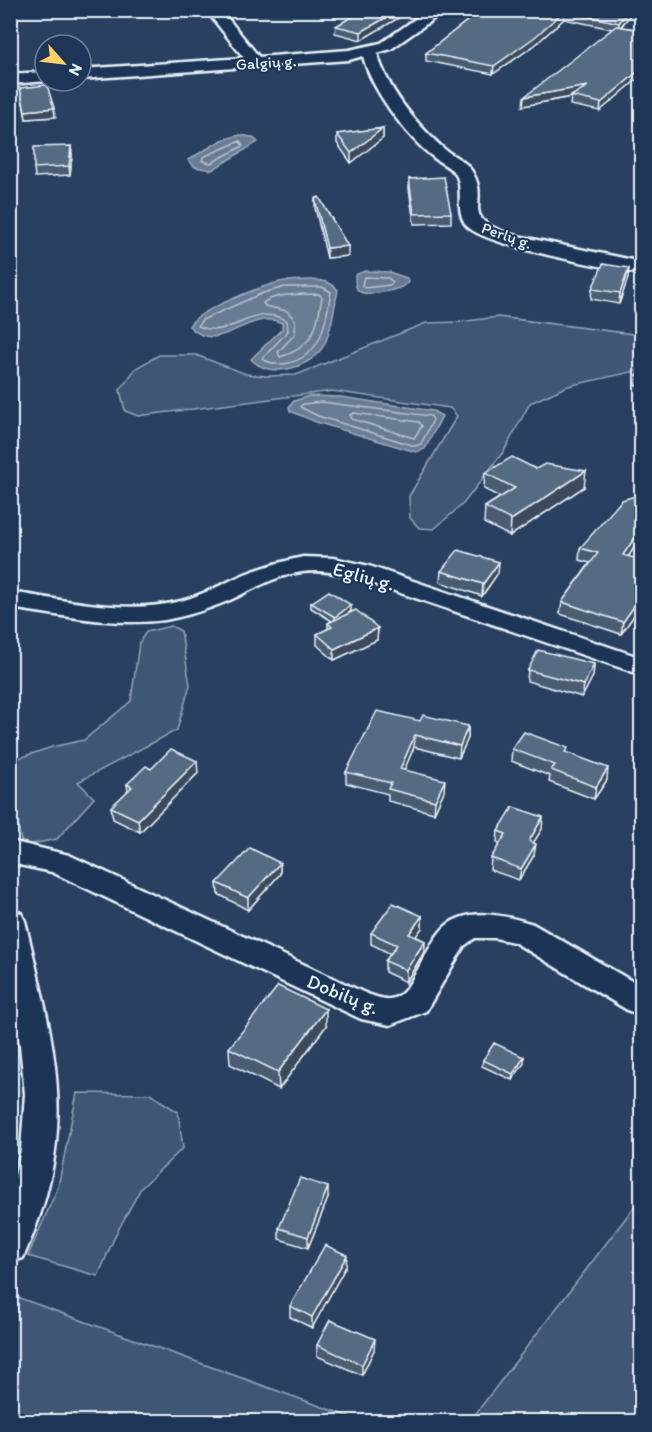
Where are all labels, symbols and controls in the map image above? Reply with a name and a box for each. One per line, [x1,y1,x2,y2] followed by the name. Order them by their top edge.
[33,33,93,93] north arrow
[235,51,297,74] street label: Galgių g.
[65,61,87,79] text: N
[479,218,534,253] street label: Perlų g.
[331,556,397,596] street label: Eglių g.
[304,969,382,1019] street label: Dobilų g.

